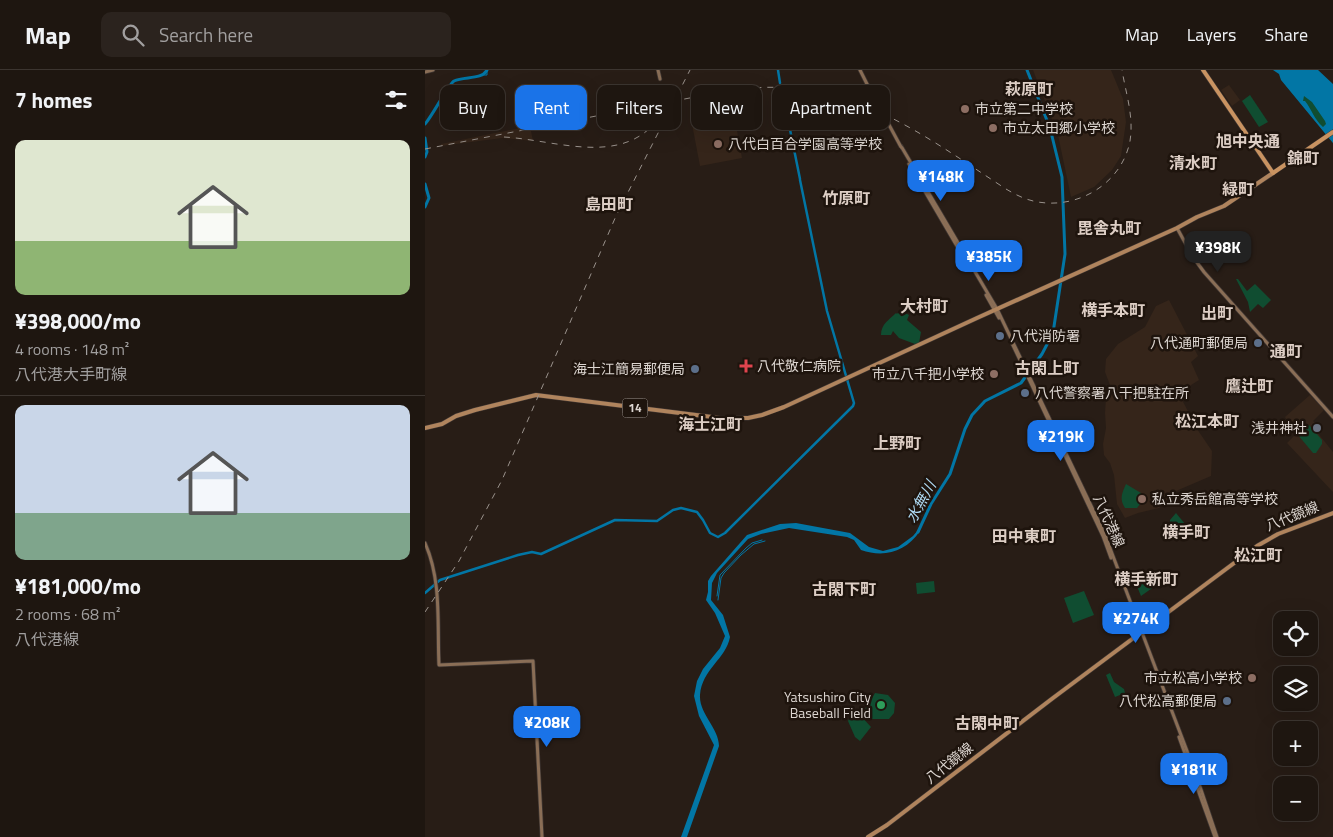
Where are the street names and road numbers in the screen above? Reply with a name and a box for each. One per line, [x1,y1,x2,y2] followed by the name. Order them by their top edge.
[623,398,647,418] road number: 14
[1088,491,1130,551] street label: 八代港線
[1262,495,1322,536] street label: 八代鏡線
[920,737,977,788] street label: 八代鏡線

